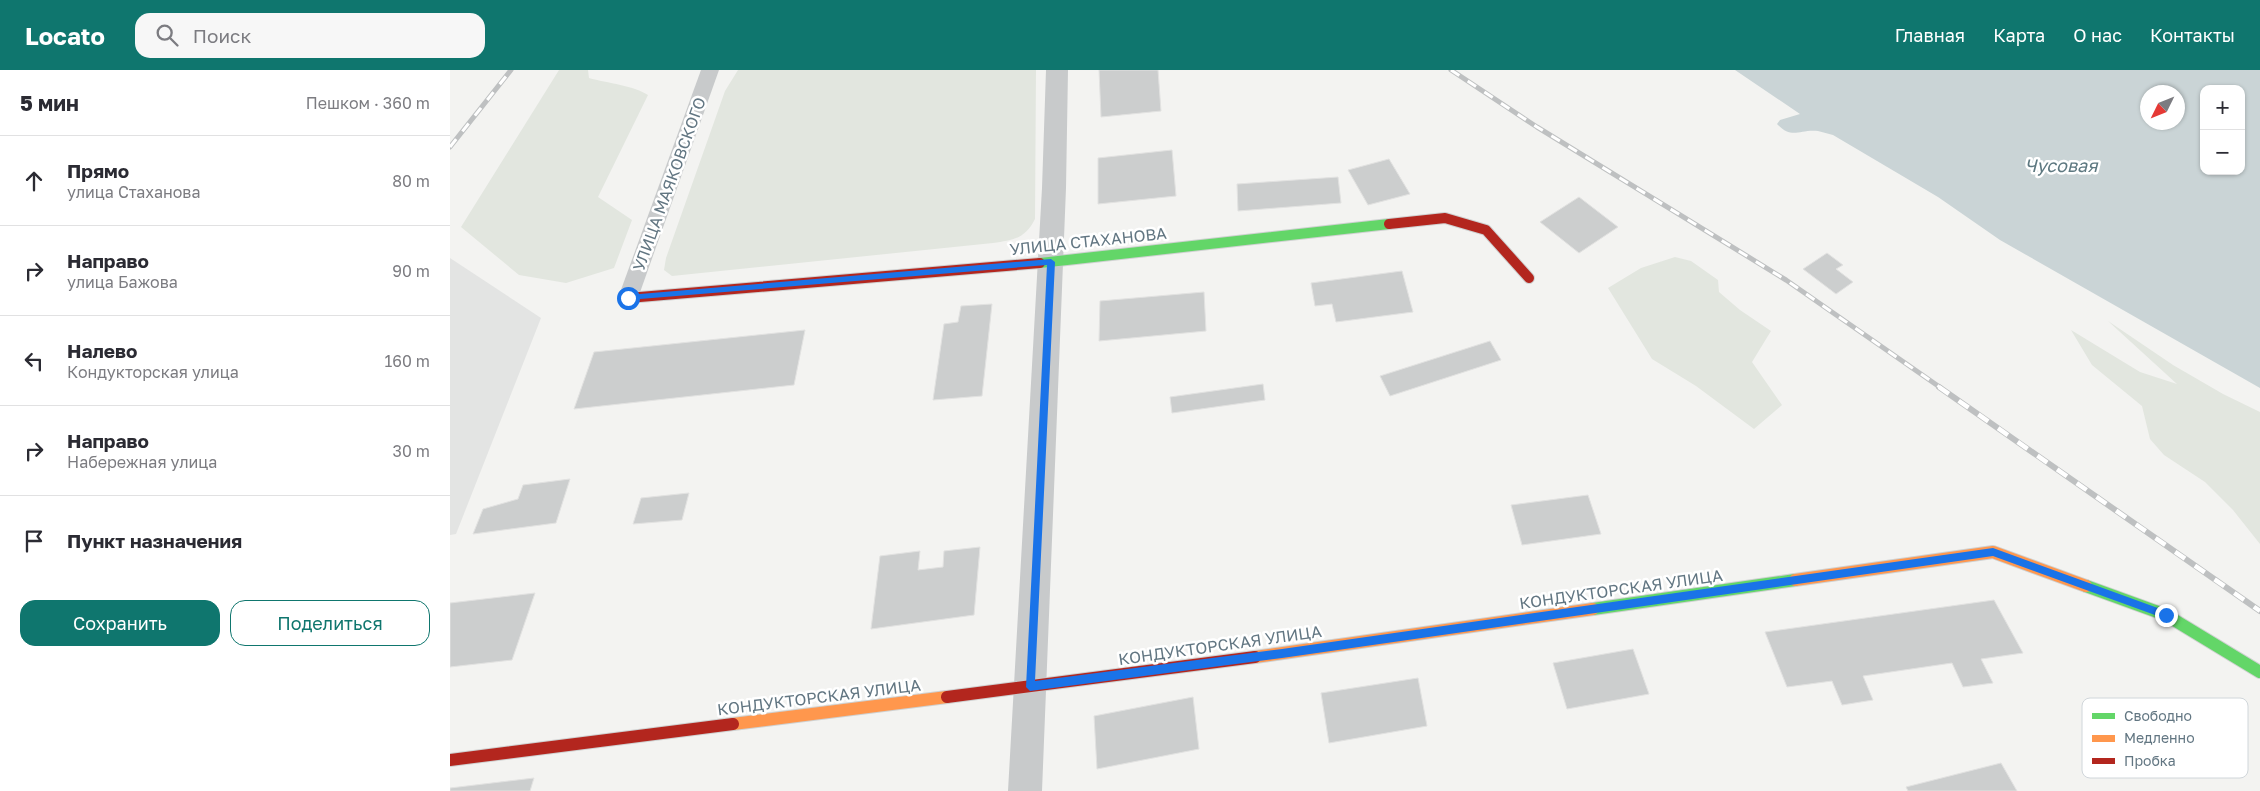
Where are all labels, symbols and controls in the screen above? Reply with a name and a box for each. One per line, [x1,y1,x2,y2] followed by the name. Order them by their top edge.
[135,13,485,58] search box
[25,21,105,50] text: Locato
[153,21,181,49] icon: search
[193,24,251,47] text: Поиск
[1895,24,1965,46] text: Главная
[1993,24,2045,46] text: Карта
[2073,24,2122,46] text: О нас
[2150,24,2235,46] text: Контакты
[2140,85,2185,130] north arrow
[2200,85,2245,175] map controls
[2200,85,2245,130] button: +
[20,90,79,116] text: 5 мин
[306,93,430,113] text: Пешком · 360 m
[628,94,710,274] street label: УЛИЦА МАЯКОВСКОГО
[2200,130,2245,175] button: −
[2025,154,2099,176] water label: Чусовая
[67,159,129,182] text: Прямо
[20,167,48,195] icon: ahead
[392,171,430,191] text: 80 m
[67,182,200,202] text: улица Стаханова
[1009,223,1168,259] street label: УЛИЦА СТАХАНОВА
[67,249,149,272] text: Направо
[20,257,48,285] icon: right
[392,261,430,281] text: 90 m
[67,272,178,292] text: улица Бажова
[617,287,640,310] route start
[67,339,137,362] text: Налево
[20,347,48,375] icon: left
[384,351,430,371] text: 160 m
[67,362,239,382] text: Кондукторская улица
[67,429,149,452] text: Направо
[20,437,48,465] icon: right
[393,441,430,461] text: 30 m
[67,452,217,472] text: Набережная улица
[20,527,48,555] icon: arrive
[67,529,242,552] text: Пункт назначения
[1518,565,1724,613] street label: КОНДУКТОРСКАЯ УЛИЦА
[20,600,220,646] button: Сохранить
[230,600,430,646] button: Поделиться
[2155,604,2178,627] route end
[1117,621,1323,669] street label: КОНДУКТОРСКАЯ УЛИЦА
[716,675,922,719] street label: КОНДУКТОРСКАЯ УЛИЦА
[2082,698,2248,778] legend
[2124,707,2192,724] text: Свободно
[2124,729,2195,746] text: Медленно
[2124,752,2176,769] text: Пробка

